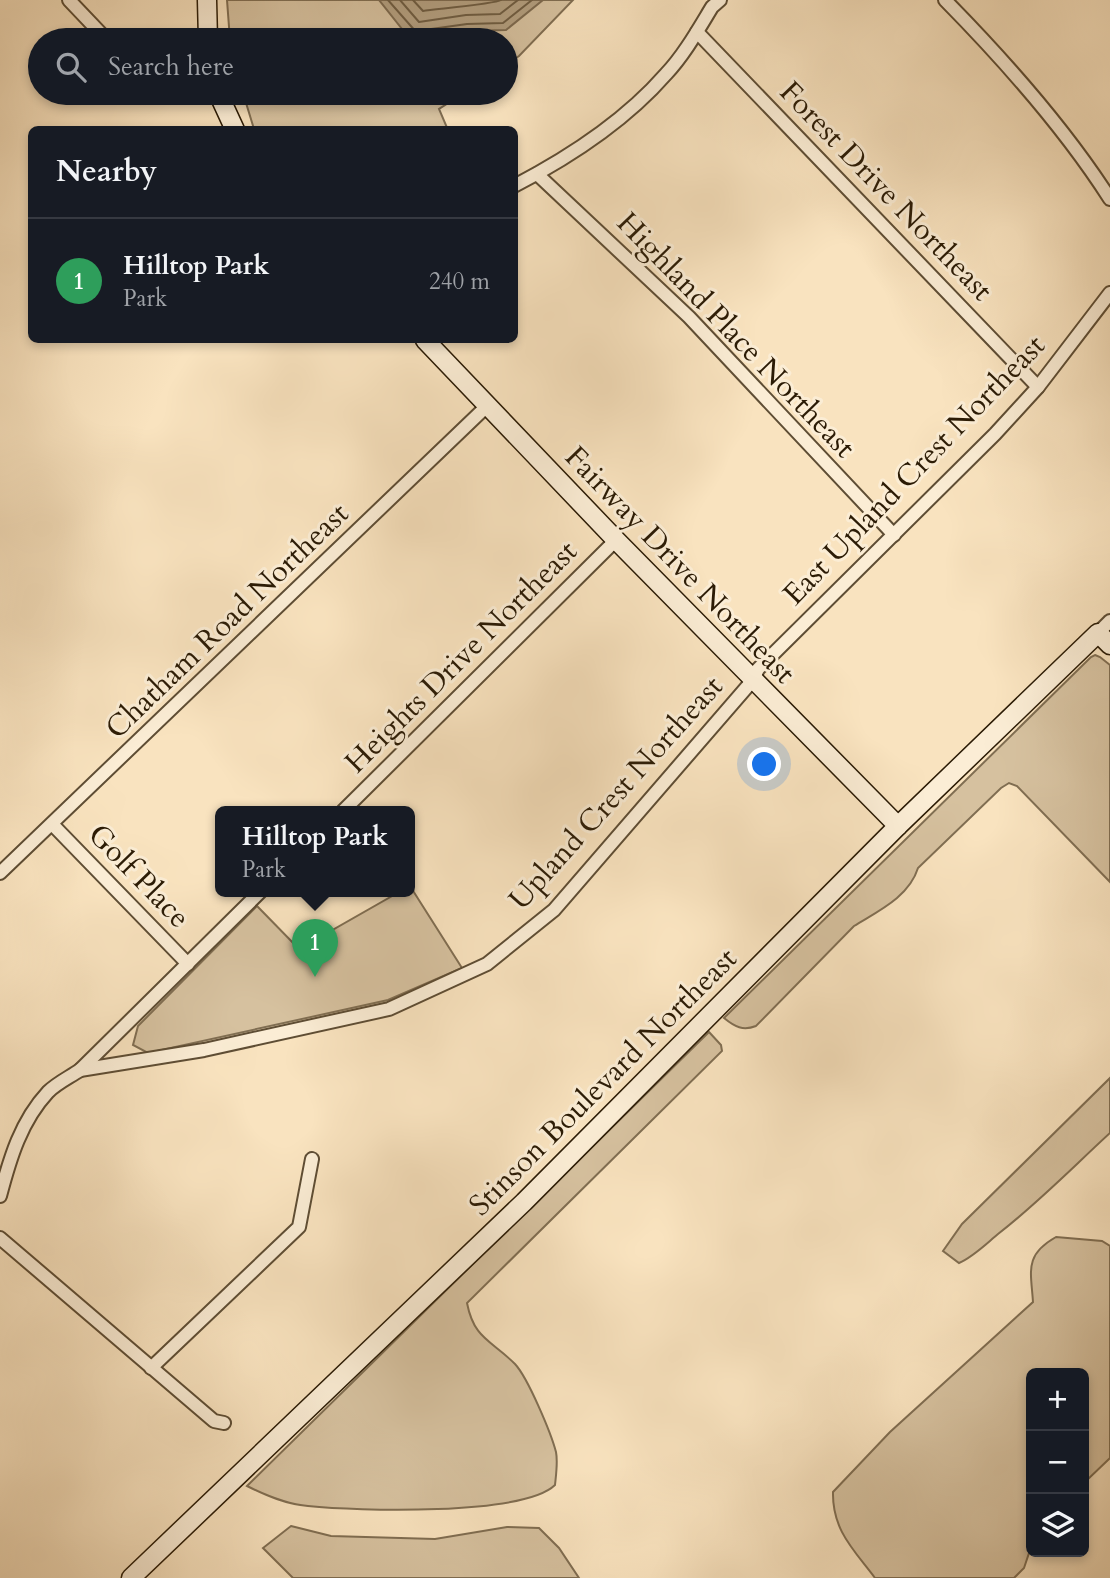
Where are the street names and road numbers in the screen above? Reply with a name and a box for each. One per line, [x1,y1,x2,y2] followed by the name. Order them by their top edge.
[770,72,1002,310] street label: Forest Drive Northeast
[608,203,865,467] street label: Highland Place Northeast
[774,326,1055,614] street label: East Upland Crest Northeast
[556,437,805,693] street label: Fairway Drive Northeast
[96,494,358,748] street label: Chatham Road Northeast
[336,531,587,782] street label: Heights Drive Northeast
[500,667,733,919] street label: Upland Crest Northeast
[79,815,199,937] street label: Golf Place
[460,939,746,1225] street label: Stinson Boulevard Northeast

